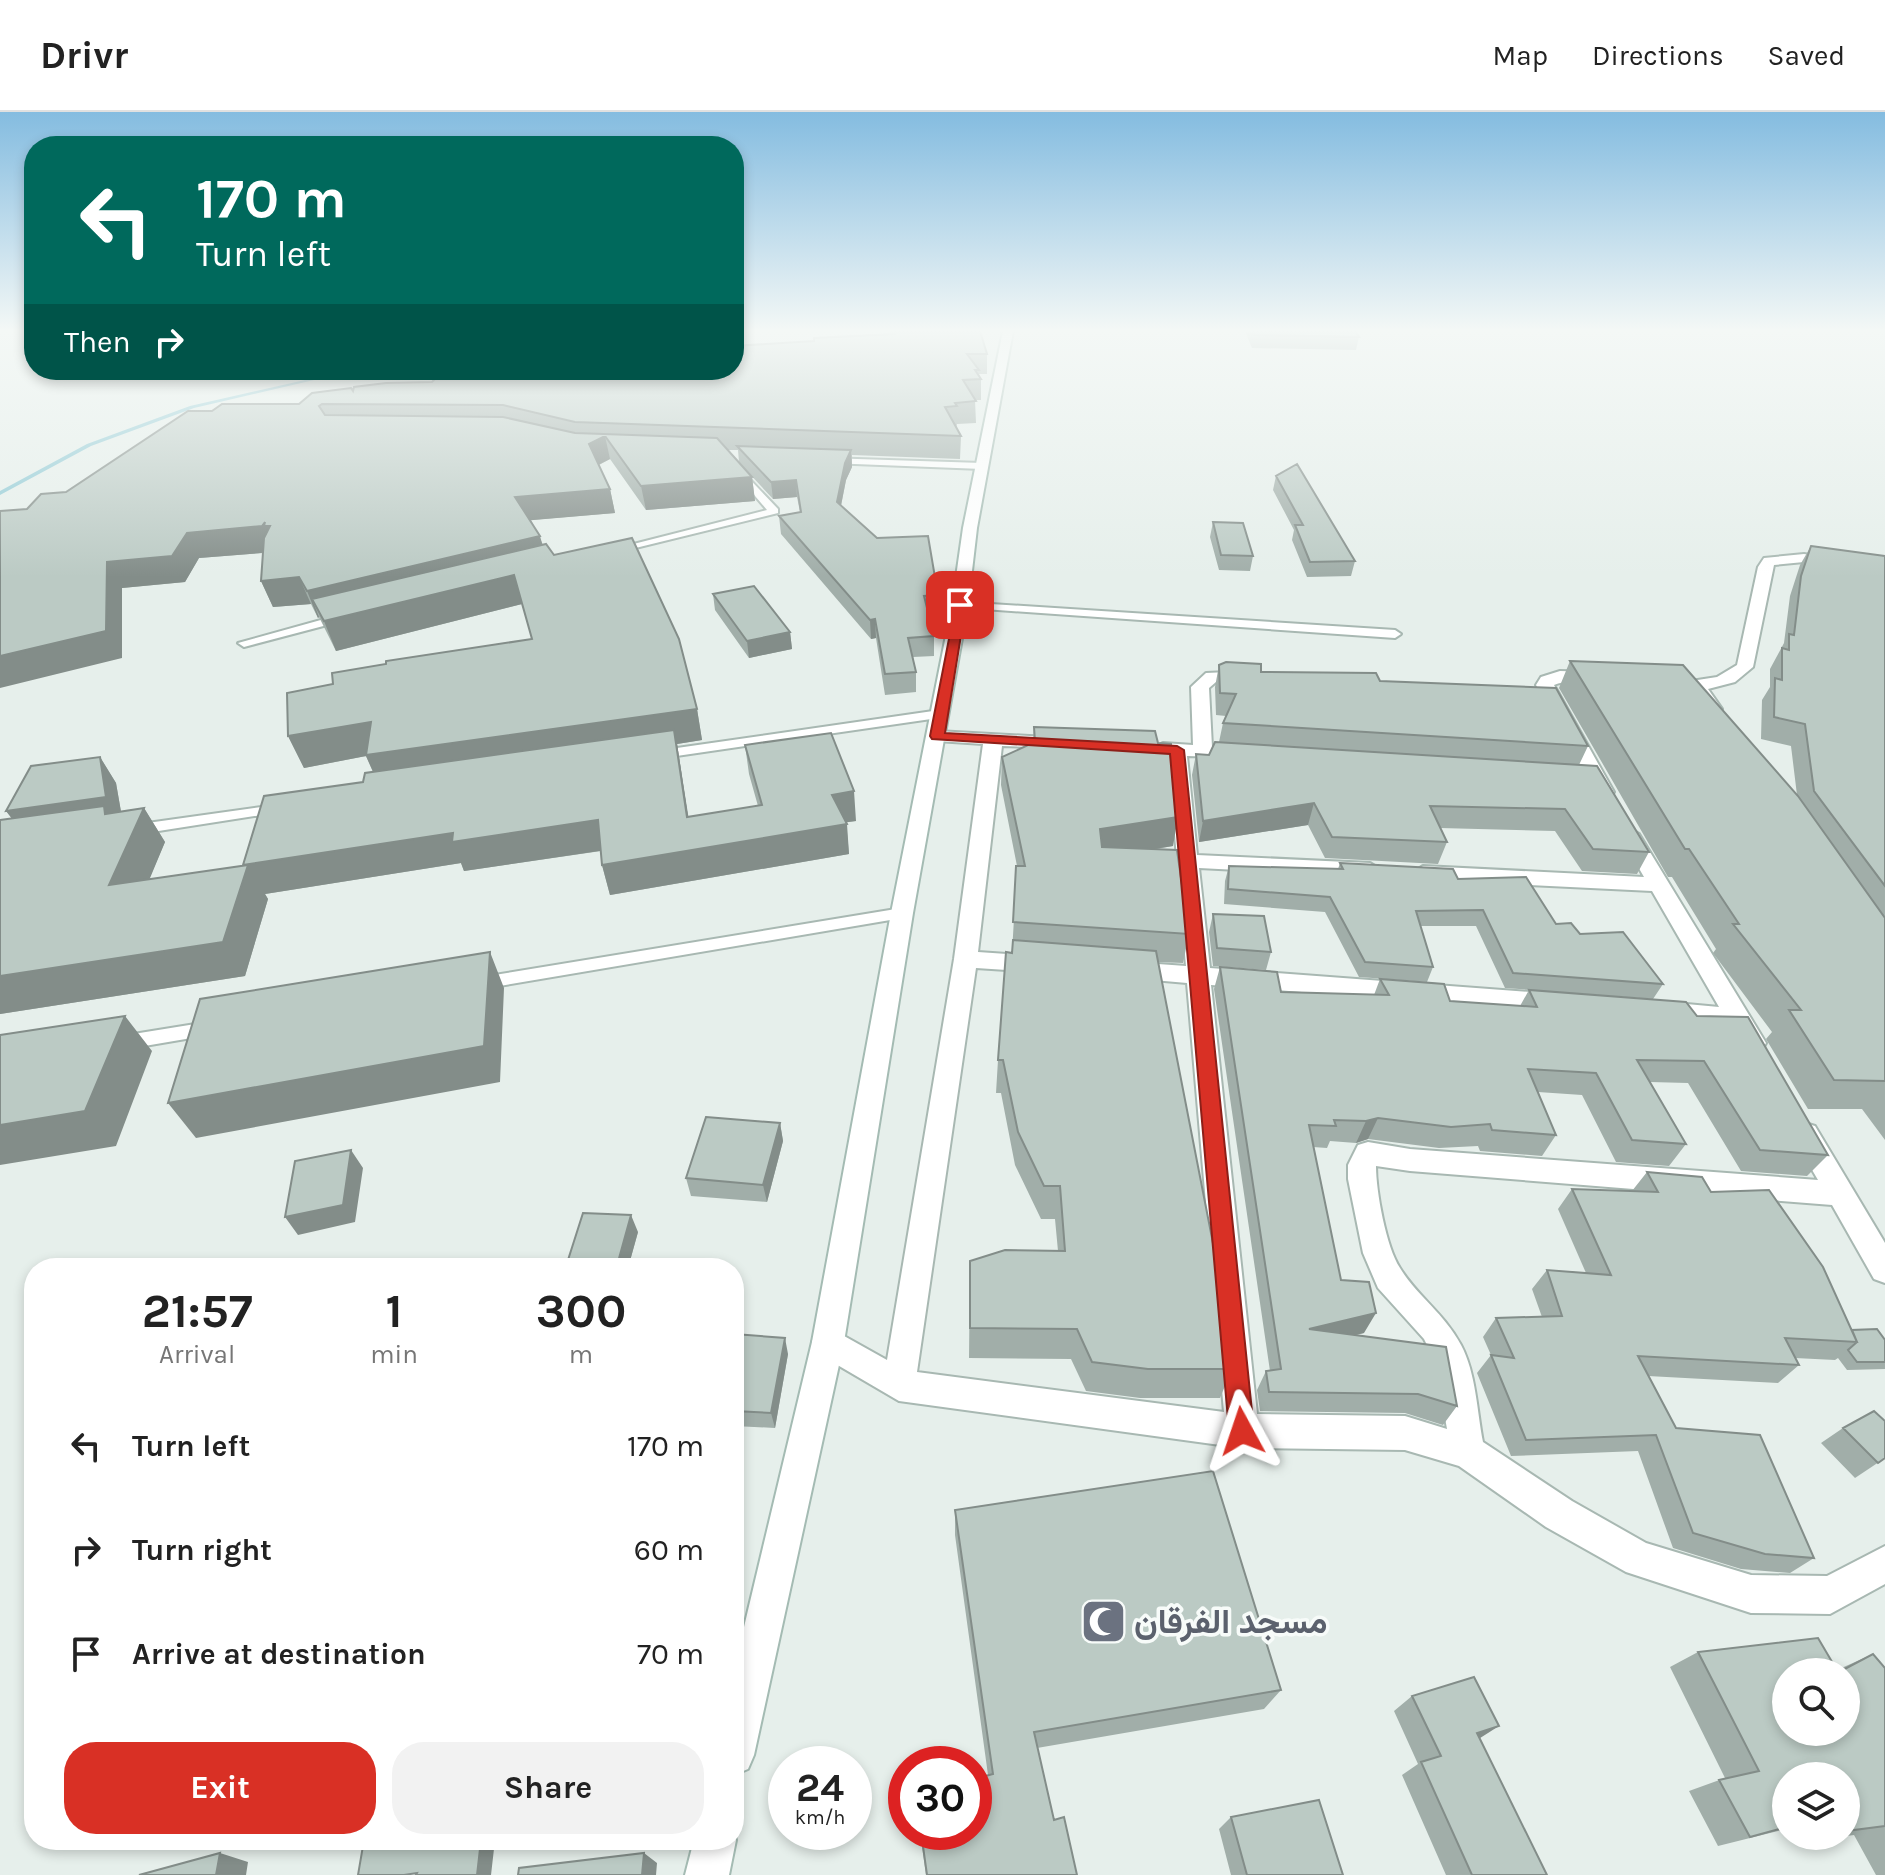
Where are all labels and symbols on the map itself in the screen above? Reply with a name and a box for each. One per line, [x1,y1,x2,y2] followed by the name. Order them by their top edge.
[926,571,994,639] pin
[1200,1389,1284,1473] position arrow
[1079,1598,1127,1646] mosque icon: مسجد الفرقان
[1134,1602,1327,1643] place label: مسجد الفرقان
[888,1746,992,1850] speed limit sign: 30

